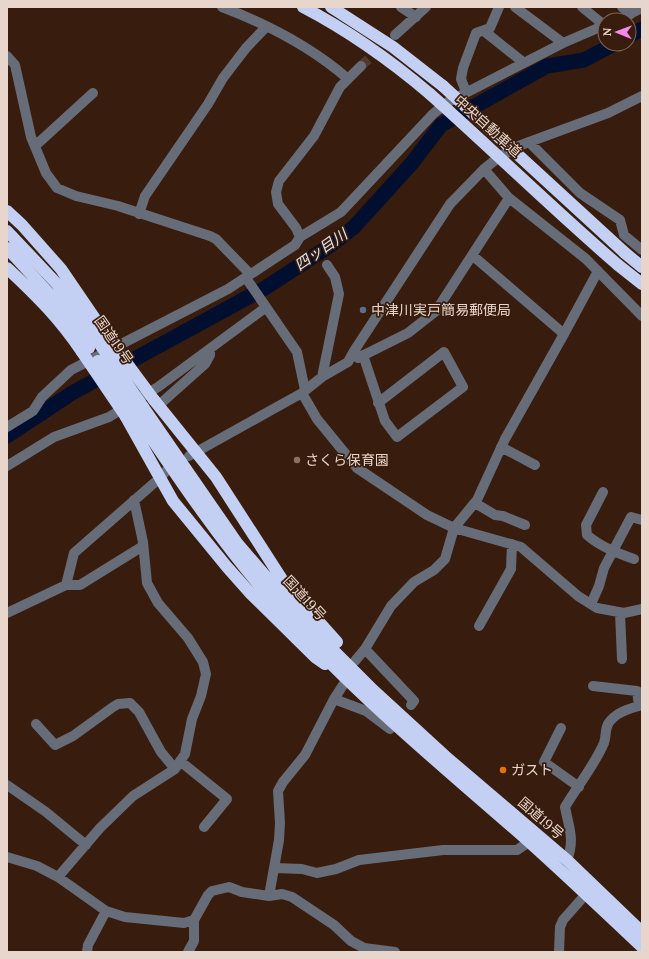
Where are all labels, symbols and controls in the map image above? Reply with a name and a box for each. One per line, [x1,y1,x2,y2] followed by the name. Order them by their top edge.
[597,12,637,52] north arrow
[600,27,614,36] text: N
[451,91,525,161] street label: 中央自動車道
[291,223,352,275] water label: 四ッ目川
[371,301,511,319] place label: 中津川実戸簡易郵便局
[358,305,368,315] marker: 中津川実戸簡易郵便局
[91,312,137,368] street label: 国道19号
[305,451,389,469] place label: さくら保育園
[292,455,302,465] marker: さくら保育園
[280,572,330,624] street label: 国道19号
[511,761,553,779] place label: ガスト
[498,765,508,775] marker: ガスト
[514,793,568,843] street label: 国道19号

